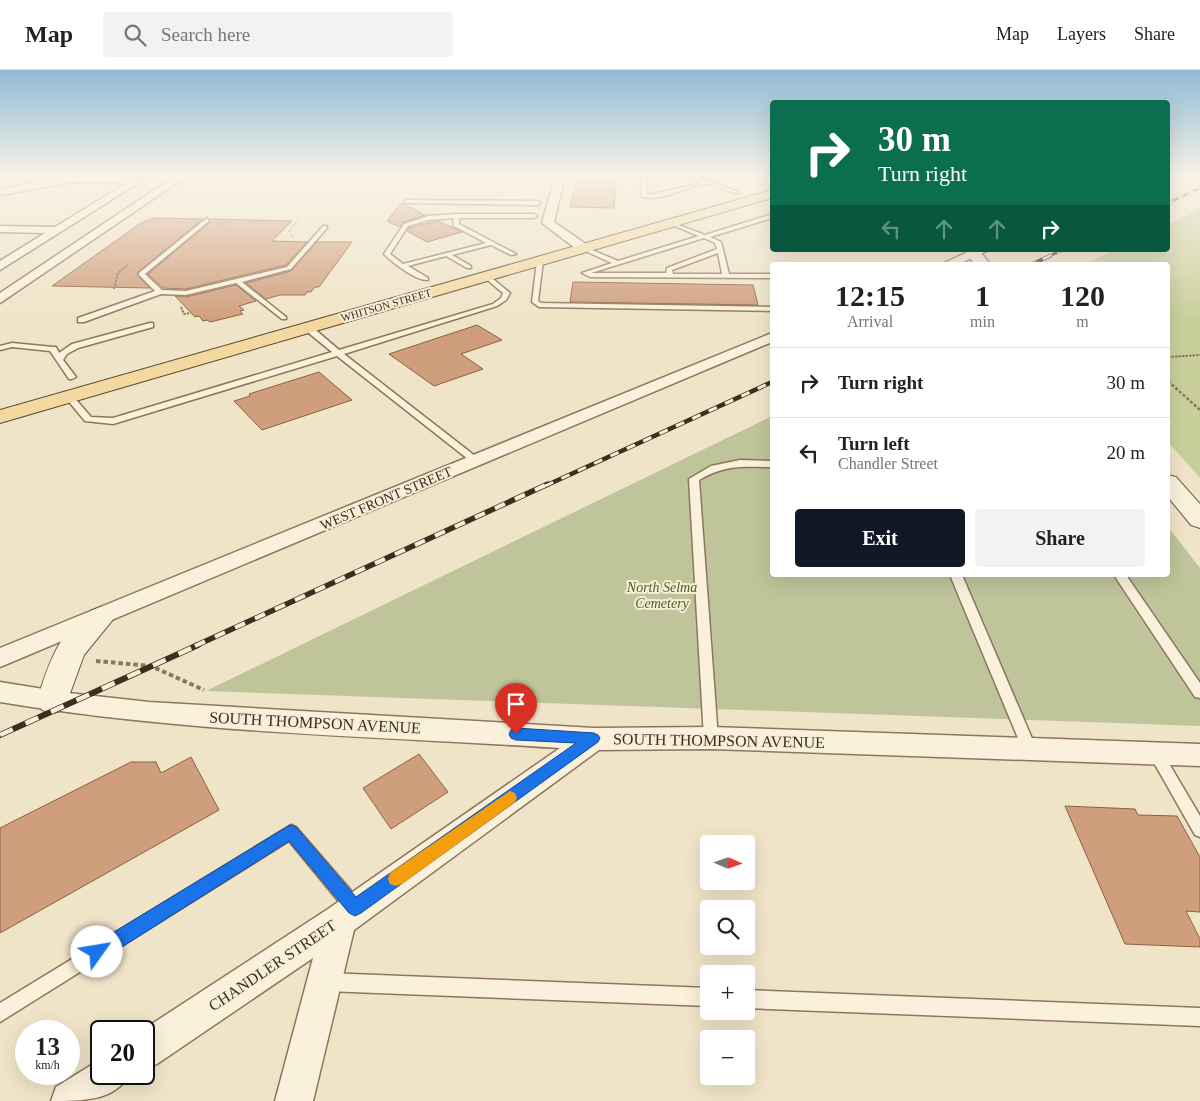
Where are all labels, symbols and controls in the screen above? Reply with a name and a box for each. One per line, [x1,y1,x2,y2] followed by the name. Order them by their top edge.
[103,12,453,57] search box
[25,21,73,47] text: Map
[121,21,149,49] icon: search
[161,24,250,45] text: Search here
[996,24,1029,44] text: Map
[1057,24,1106,44] text: Layers
[1134,24,1175,44] text: Share
[795,120,860,185] icon: right
[878,120,951,159] text: 30 m
[878,161,967,186] text: Turn right
[877,215,905,243] icon: left
[930,215,958,243] icon: ahead
[983,215,1011,243] icon: ahead
[1036,215,1064,243] icon: right
[835,279,905,312] text: 12:15
[975,279,990,312] text: 1
[1060,279,1105,312] text: 120
[339,286,433,324] street label: WHITSON STREET
[847,313,893,330] text: Arrival
[970,313,995,330] text: min
[1076,313,1089,330] text: m
[795,369,823,397] icon: right
[838,372,923,393] text: Turn right
[1106,372,1145,393] text: 30 m
[838,433,910,454] text: Turn left
[795,439,823,467] icon: left
[1106,442,1145,463] text: 20 m
[838,455,938,472] text: Chandler Street
[318,464,455,533] street label: WEST FRONT STREET
[795,509,965,567] button: Exit
[975,509,1145,567] button: Share
[626,580,697,611] park label: North Selma Cemetery
[495,683,537,734] pin
[502,690,530,718] icon: arrive
[209,708,421,737] street label: SOUTH THOMPSON AVENUE
[613,730,825,751] street label: SOUTH THOMPSON AVENUE
[700,835,755,890] north arrow
[700,835,755,1085] map controls
[700,900,755,955] button: search
[205,916,339,1014] street label: CHANDLER STREET
[70,925,122,977] position arrow
[700,965,755,1020] button: +
[90,1020,155,1085] speed limit sign: 20
[700,1030,755,1085] button: −
[35,1033,60,1060] text: 13
[35,1058,60,1072] text: km/h

